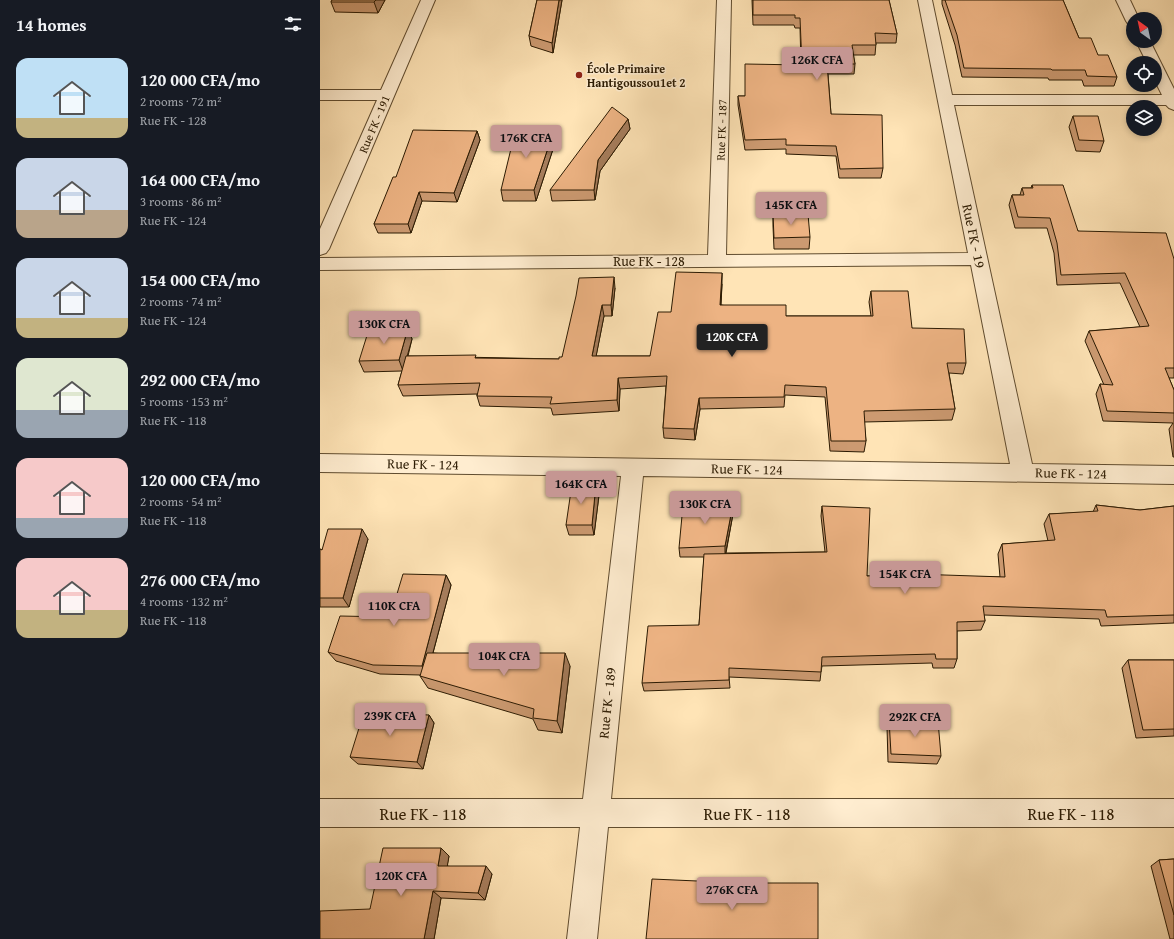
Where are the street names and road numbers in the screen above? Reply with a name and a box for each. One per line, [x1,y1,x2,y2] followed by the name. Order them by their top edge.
[354,92,394,156] street label: Rue FK - 191
[711,99,731,161] street label: Rue FK - 187
[957,202,991,270] street label: Rue FK - 19
[613,251,685,271] street label: Rue FK - 128
[387,453,459,475] street label: Rue FK - 124
[711,458,783,480] street label: Rue FK - 124
[1035,462,1107,484] street label: Rue FK - 124
[593,666,621,740] street label: Rue FK - 189
[380,801,466,826] street label: Rue FK - 118
[704,801,790,826] street label: Rue FK - 118
[1028,801,1114,826] street label: Rue FK - 118

